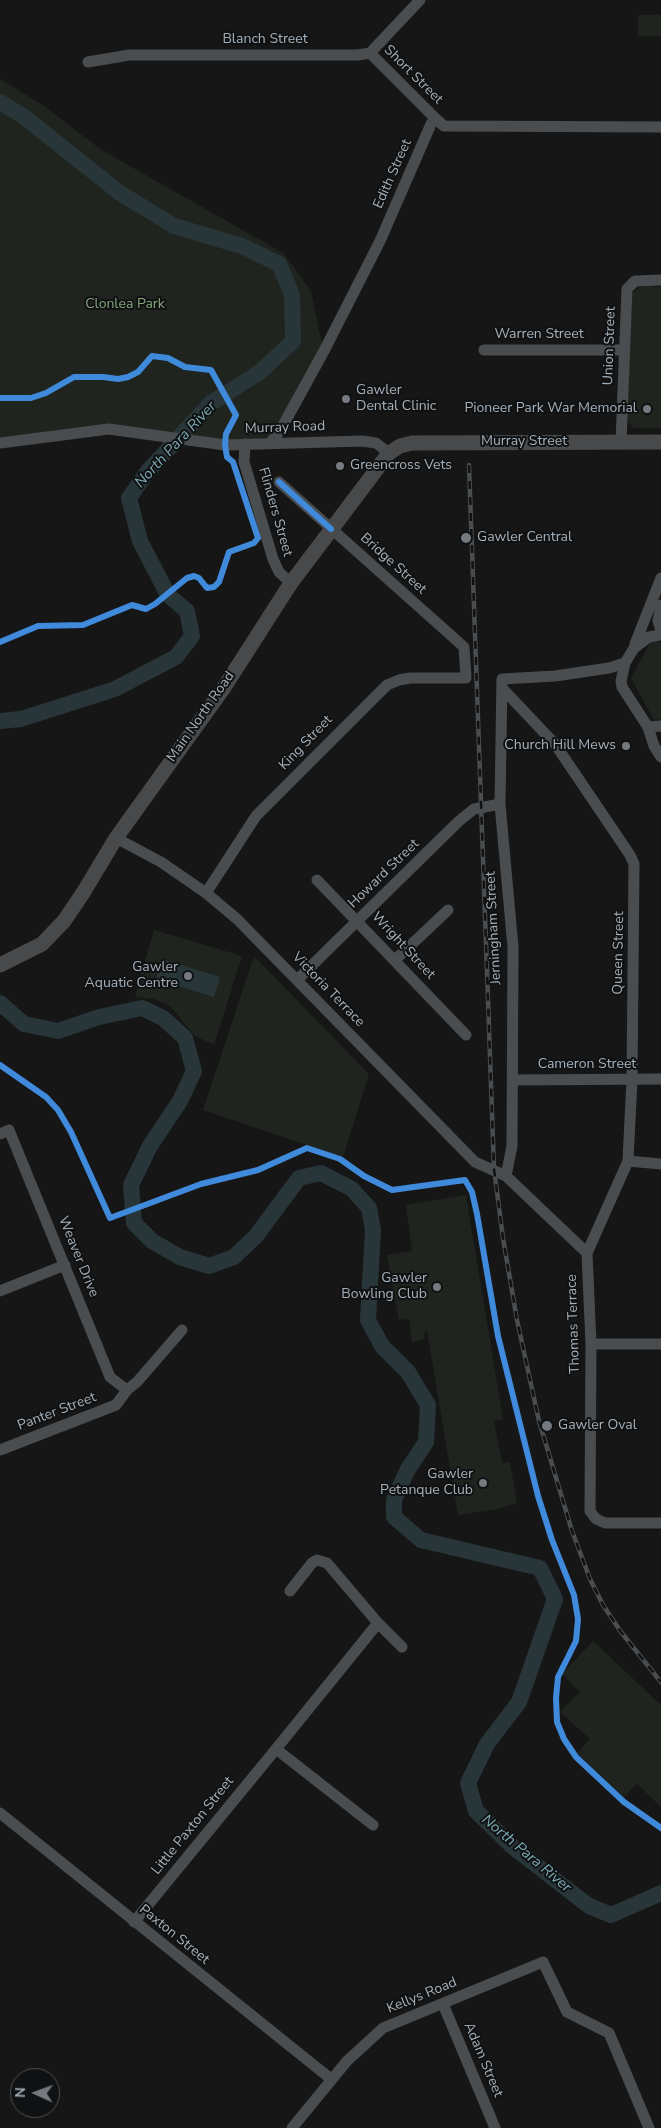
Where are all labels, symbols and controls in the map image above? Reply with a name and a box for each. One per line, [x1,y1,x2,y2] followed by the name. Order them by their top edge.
[222,32,308,48] street label: Blanch Street
[380,42,446,108] street label: Short Street
[370,137,416,211] street label: Edith Street
[85,297,165,313] park label: Clonlea Park
[600,306,620,386] street label: Union Street
[494,327,584,343] street label: Warren Street
[356,383,436,416] place label: Gawler Dental Clinic
[340,393,352,405] marker: Gawler Dental Clinic
[131,398,221,492] water label: North Para River
[464,401,637,417] place label: Pioneer Park War Memorial
[641,403,653,415] marker: Pioneer Park War Memorial
[244,418,326,438] street label: Murray Road
[481,434,567,450] street label: Murray Street
[350,458,452,474] place label: Greencross Vets
[334,460,346,472] marker: Greencross Vets
[254,465,296,559] street label: Flinders Street
[356,530,430,598] street label: Bridge Street
[477,530,572,546] place label: Gawler Central
[459,531,473,545] marker: Gawler Central
[164,668,238,766] street label: Main North Road
[276,712,336,774] street label: King Street
[504,738,616,754] place label: Church Hill Mews
[620,740,632,752] marker: Church Hill Mews
[345,836,423,912] street label: Howard Street
[483,871,505,985] street label: Jerningham Street
[368,909,438,983] street label: Wright Street
[610,911,628,995] street label: Queen Street
[288,949,368,1031] street label: Victoria Terrace
[85,960,178,992] place label: Gawler Aquatic Centre
[182,970,194,982] marker: Gawler Aquatic Centre
[538,1057,636,1073] street label: Cameron Street
[54,1214,102,1300] street label: Weaver Drive
[341,1271,427,1304] place label: Gawler Bowling Club
[564,1274,584,1374] street label: Thomas Terrace
[431,1281,443,1293] marker: Gawler Bowling Club
[15,1389,99,1435] street label: Panter Street
[558,1418,637,1434] place label: Gawler Oval
[540,1419,554,1433] marker: Gawler Oval
[380,1467,473,1500] place label: Gawler Petanque Club
[477,1477,489,1489] marker: Gawler Petanque Club
[148,1774,238,1878] street label: Little Paxton Street
[478,1811,574,1897] water label: North Para River
[135,1902,213,1968] street label: Paxton Street
[384,1974,460,2018] street label: Kellys Road
[460,2020,506,2100] street label: Adam Street
[10,2068,60,2118] north arrow
[11,2087,30,2098] text: N

